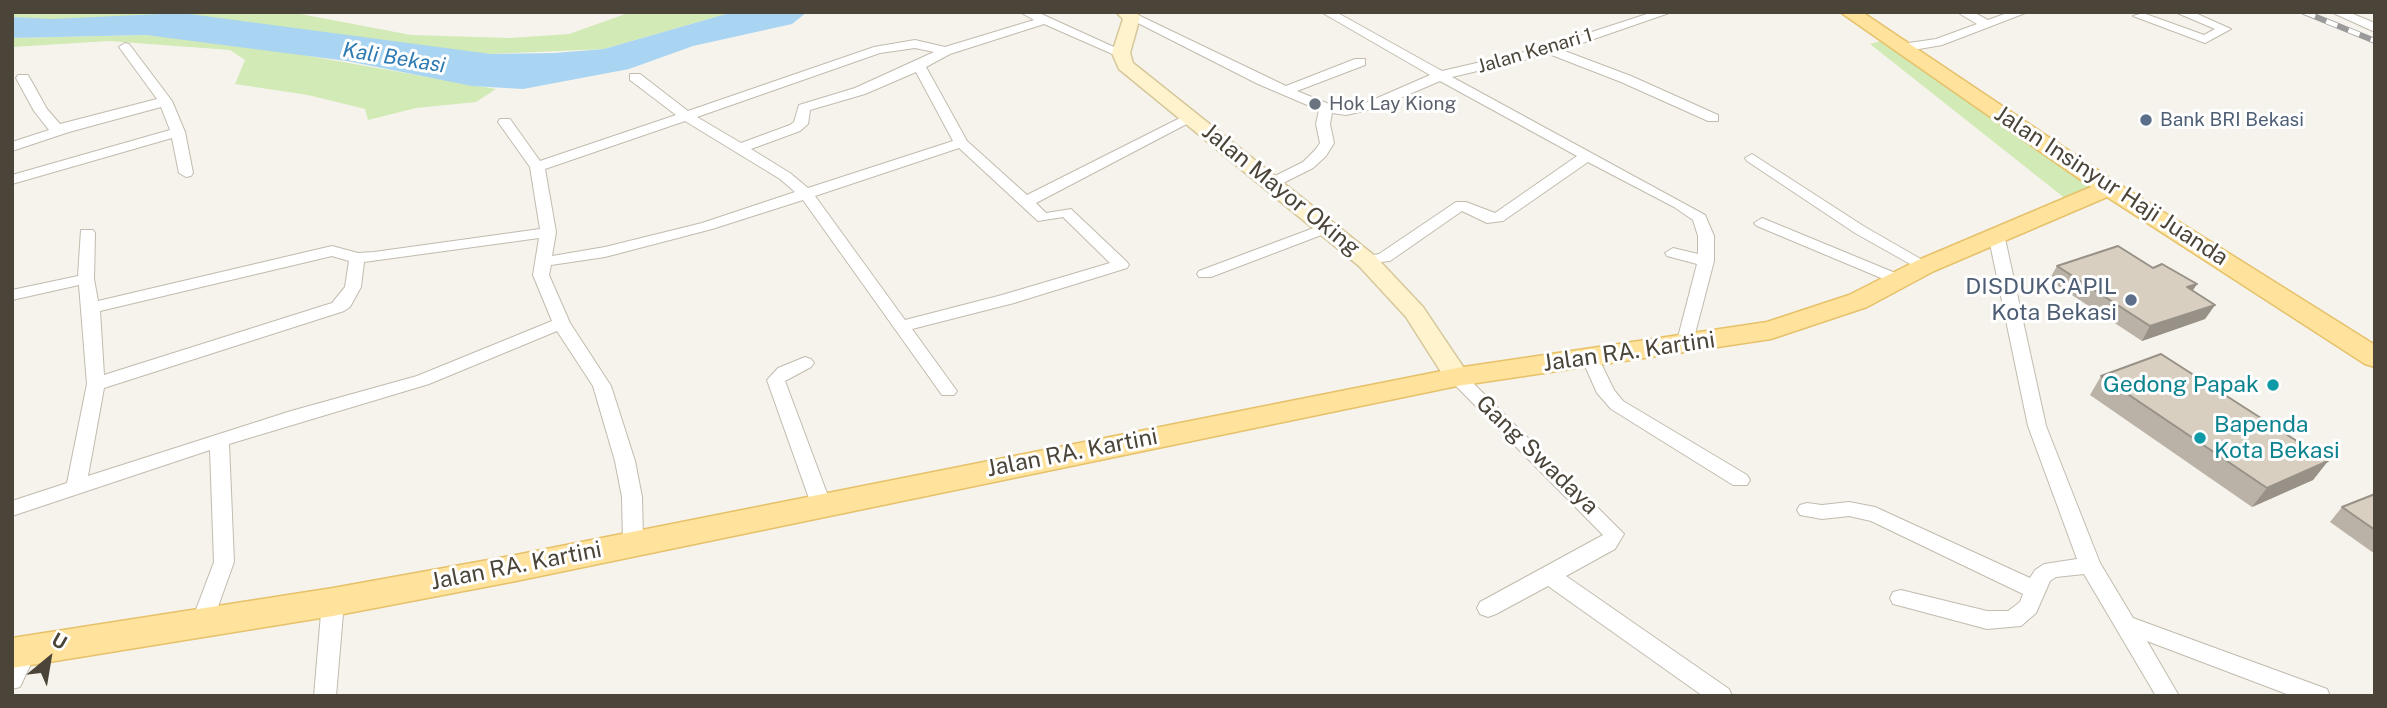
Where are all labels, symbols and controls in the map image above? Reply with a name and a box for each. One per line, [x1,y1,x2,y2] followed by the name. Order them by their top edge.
[1475,24,1595,78] street label: Jalan Kenari 1
[341,37,447,79] water label: Kali Bekasi
[1329,93,1456,115] place label: Hok Lay Kiong
[1307,96,1323,112] marker: Hok Lay Kiong
[1989,100,2233,272] street label: Jalan Insinyur Haji Juanda
[2160,109,2304,131] place label: Bank BRI Bekasi
[2138,112,2154,128] marker: Bank BRI Bekasi
[1196,118,1366,262] street label: Jalan Mayor Oking
[1965,273,2117,327] place label: DISDUKCAPIL Kota Bekasi
[2123,292,2139,308] marker: DISDUKCAPIL Kota Bekasi
[1541,326,1717,378] street label: Jalan RA. Kartini
[2103,371,2259,399] place label: Gedong Papak
[2265,377,2281,393] marker: Gedong Papak
[1470,390,1604,520] street label: Gang Swadaya
[2214,411,2340,465] place label: Bapenda Kota Bekasi
[984,423,1160,483] street label: Jalan RA. Kartini
[2192,430,2208,446] marker: Bapenda Kota Bekasi
[428,536,604,596] street label: Jalan RA. Kartini
[14,624,84,694] north arrow
[48,628,71,654] text: U

